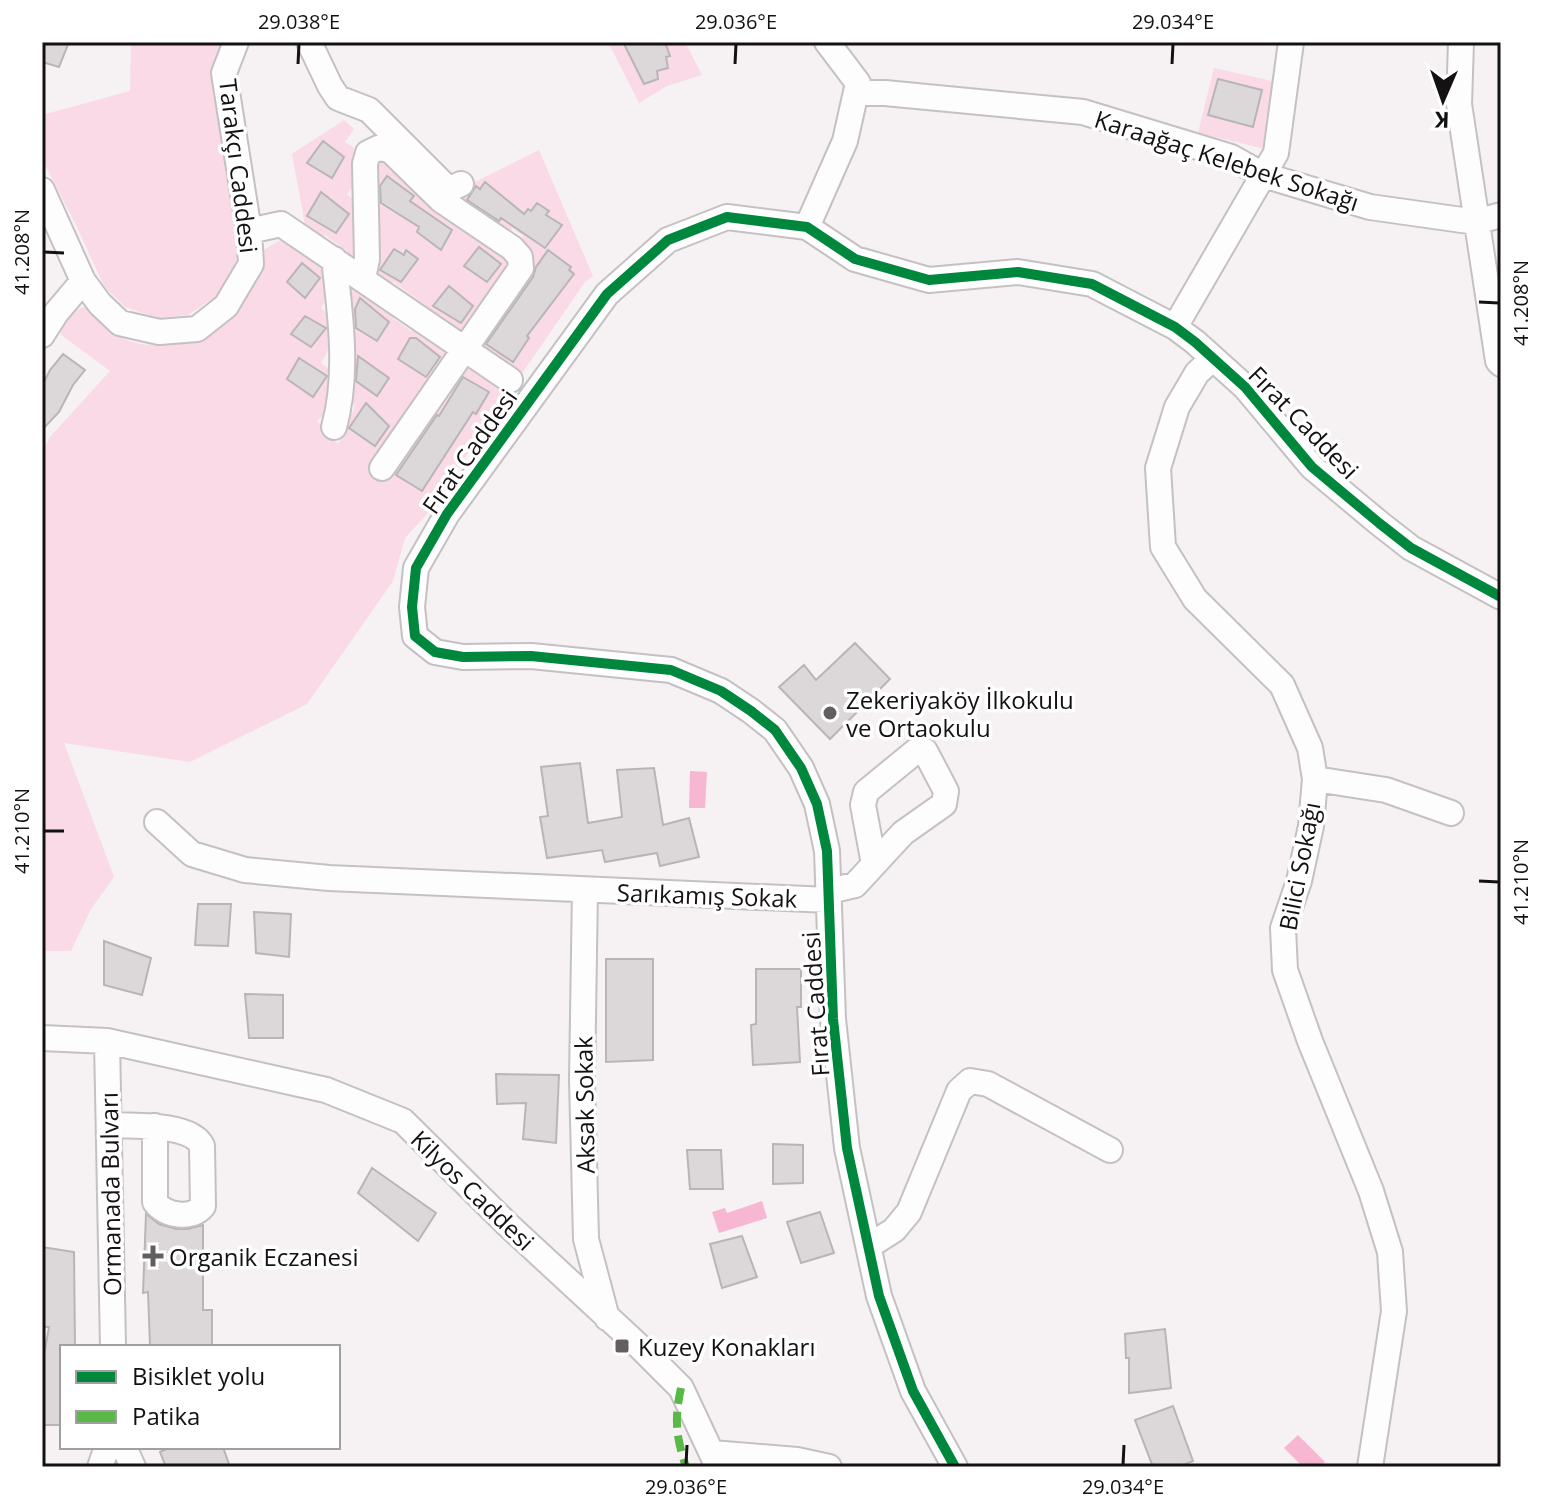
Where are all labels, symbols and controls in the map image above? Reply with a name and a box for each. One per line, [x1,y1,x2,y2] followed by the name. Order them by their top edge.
[258,8,340,35] text: 29.038°E
[695,8,777,35] text: 29.036°E
[1132,8,1214,35] text: 29.034°E
[1403,60,1483,140] north arrow
[212,77,266,255] street label: Tarakçı Caddesi
[1091,102,1363,218] street label: Karaağaç Kelebek Sokağı
[1434,106,1450,136] text: K
[8,209,35,295] text: 41.208°N
[1507,260,1534,346] text: 41.208°N
[1242,358,1366,486] street label: Fırat Caddesi
[414,382,524,520] street label: Fırat Caddesi
[846,683,1074,744] place label: Zekeriyaköy İlkokulu ve Ortaokulu
[821,704,839,722] marker: Zekeriyaköy İlkokulu ve Ortaokulu
[8,788,35,874] text: 41.210°N
[1270,799,1328,933] street label: Bilici Sokağı
[1507,839,1534,925] text: 41.210°N
[616,875,798,915] street label: Sarıkamış Sokak
[793,930,837,1078] street label: Fırat Caddesi
[566,1036,602,1174] street label: Aksak Sokak
[92,1092,128,1296] street label: Ormanada Bulvarı
[404,1123,542,1257] street label: Kilyos Caddesi
[169,1240,359,1273] place label: Organik Eczanesi
[144,1247,162,1265] marker: Organik Eczanesi
[638,1330,815,1363] place label: Kuzey Konakları
[613,1337,631,1355] marker: Kuzey Konakları
[60,1345,340,1449] legend
[132,1359,265,1392] text: Bisiklet yolu
[132,1399,200,1432] text: Patika
[645,1473,727,1500] text: 29.036°E
[1082,1473,1164,1500] text: 29.034°E

